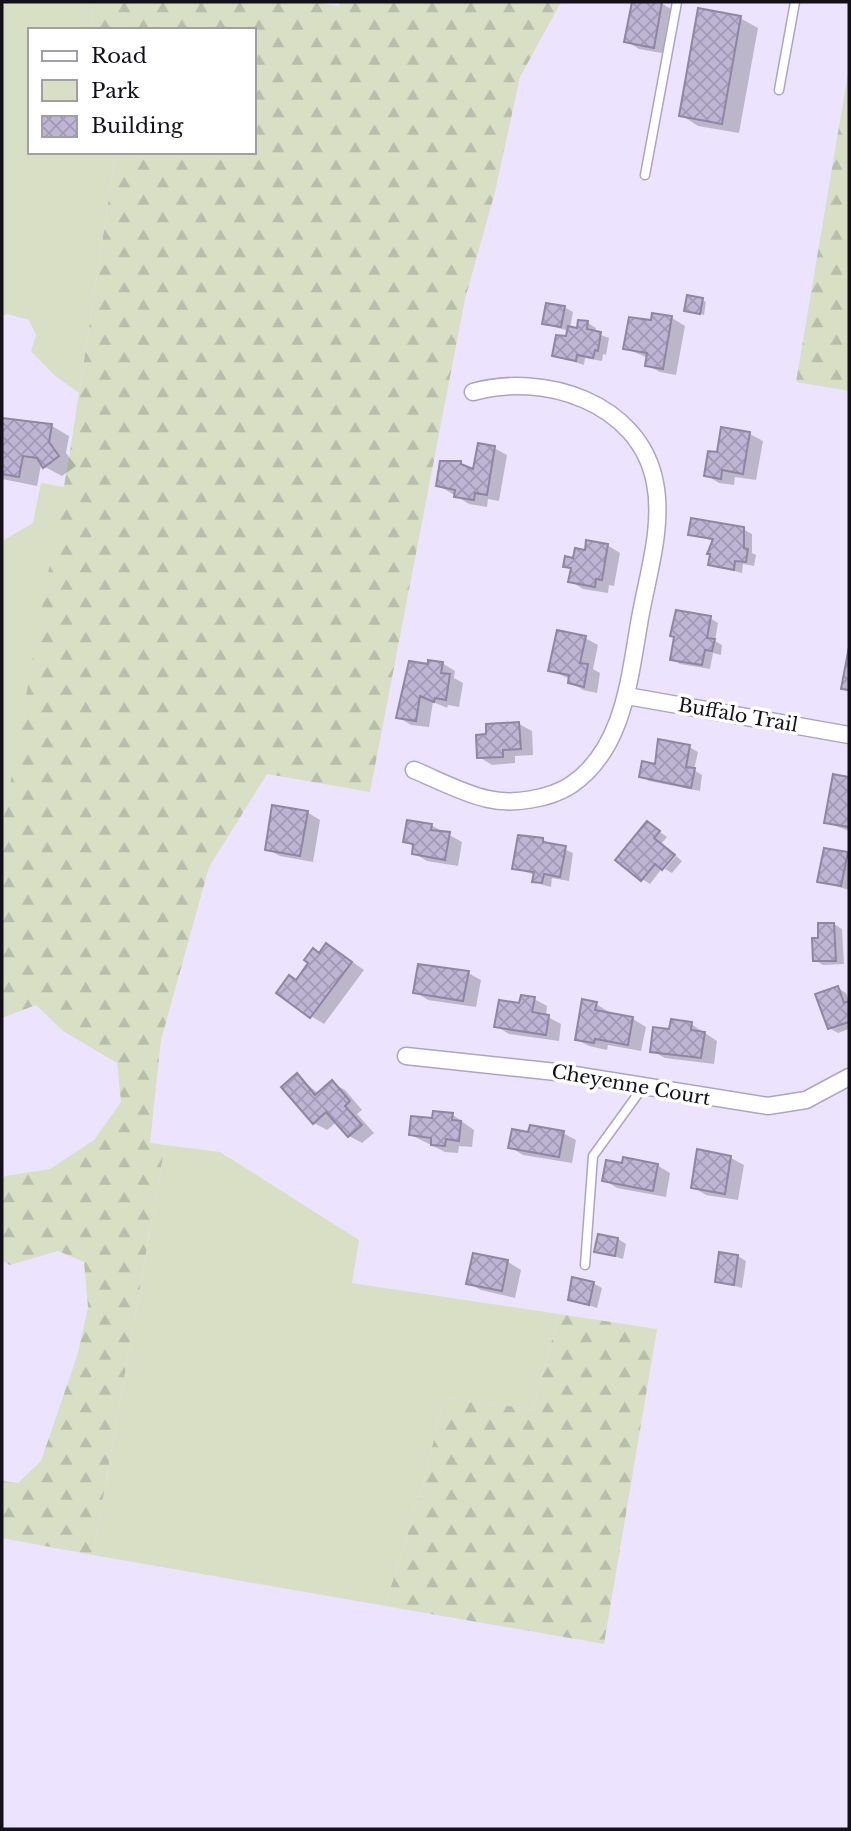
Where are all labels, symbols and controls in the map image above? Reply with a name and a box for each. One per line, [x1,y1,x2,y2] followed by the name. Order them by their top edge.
[28,28,256,154] legend
[91,43,147,69] text: Road
[91,78,140,104] text: Park
[91,113,184,139] text: Building
[676,693,800,737] street label: Buffalo Trail
[550,1060,713,1110] street label: Cheyenne Court

